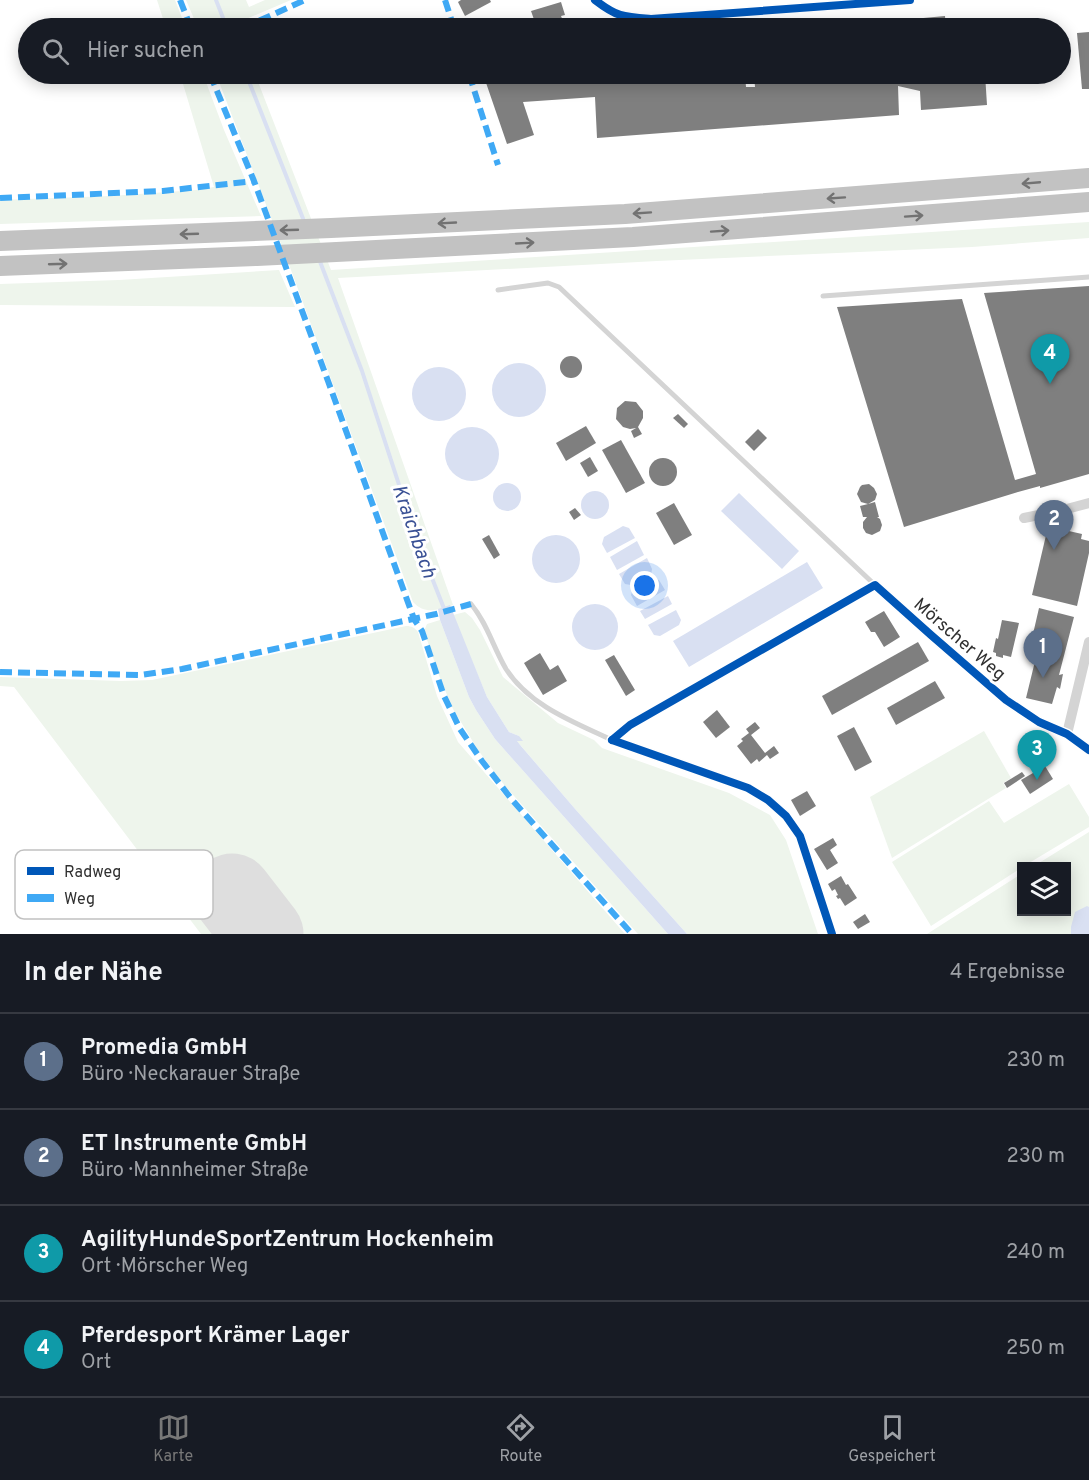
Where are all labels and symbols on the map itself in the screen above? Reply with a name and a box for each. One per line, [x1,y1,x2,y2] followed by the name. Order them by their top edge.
[1021,177,1041,188] one-way arrow
[827,193,847,204] one-way arrow
[632,208,652,219] one-way arrow
[904,210,924,221] one-way arrow
[438,217,458,228] one-way arrow
[280,224,300,235] one-way arrow
[709,225,729,236] one-way arrow
[179,228,199,240] one-way arrow
[514,237,534,248] one-way arrow
[48,258,68,269] one-way arrow
[1030,334,1070,384] pin: 4
[385,481,441,582] water label: Kraichbach
[1034,500,1074,550] pin: 2
[630,571,659,600] your location
[908,594,1010,686] street label: Mörscher Weg
[1024,628,1062,678] pin: 1
[1018,730,1056,780] pin: 3
[15,850,213,919] legend
[64,863,121,883] text: Radweg
[64,890,95,910] text: Weg

